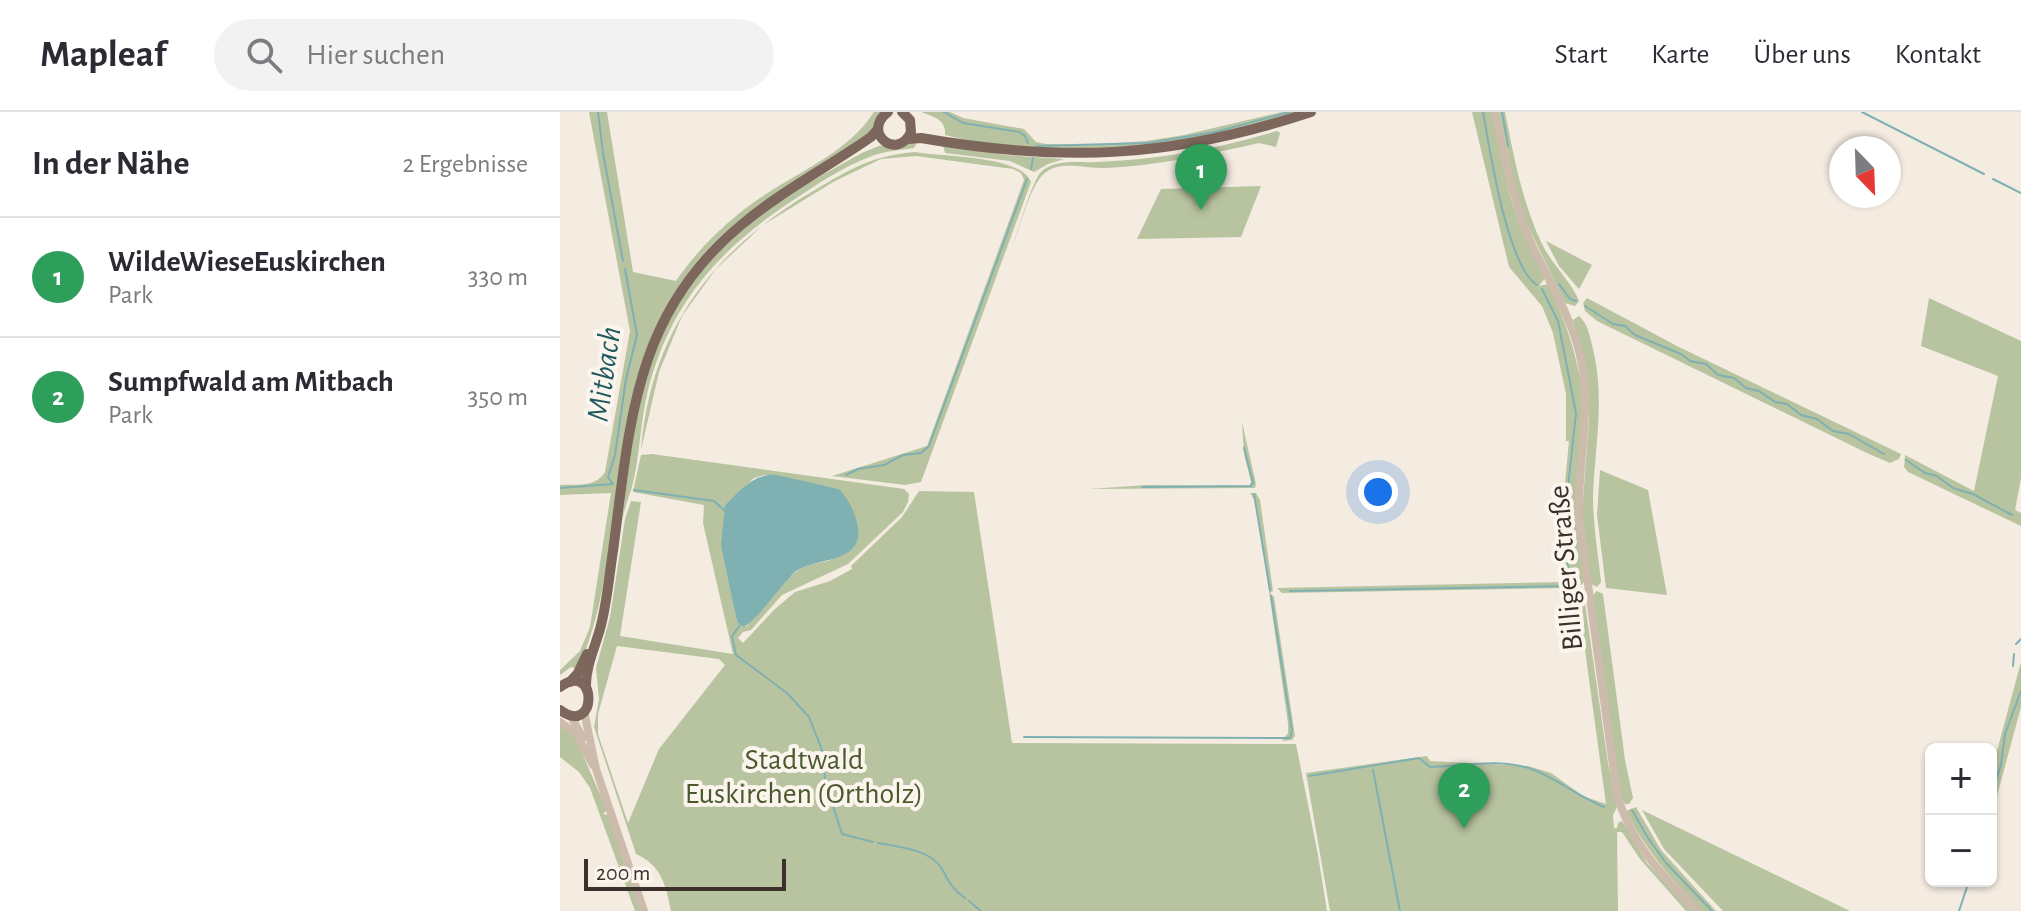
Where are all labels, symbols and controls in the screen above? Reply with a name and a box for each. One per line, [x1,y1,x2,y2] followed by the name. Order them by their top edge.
[214,19,774,91] search box
[242,33,286,77] icon: search
[40,36,166,74] text: Mapleaf
[306,40,445,70] text: Hier suchen
[1555,41,1607,69] text: Start
[1651,41,1710,69] text: Karte
[1754,41,1851,69] text: Über uns
[1895,41,1981,69] text: Kontakt
[1829,136,1901,208] north arrow
[1175,144,1227,210] pin: 1
[32,147,189,181] text: In der Nähe
[403,151,528,177] text: 2 Ergebnisse
[108,247,386,277] text: WildeWieseEuskirchen
[53,264,63,290] text: 1
[468,264,528,290] text: 330 m
[108,282,153,308] text: Park
[581,325,626,424] water label: Mitbach
[108,367,394,397] text: Sumpfwald am Mitbach
[52,384,64,410] text: 2
[468,384,528,410] text: 350 m
[108,402,153,428] text: Park
[1358,472,1398,512] your location
[1544,484,1588,652] street label: Billiger Straße
[1925,743,1997,887] map controls
[1925,743,1997,815] button: +
[685,745,923,809] park label: Stadtwald Euskirchen (Ortholz)
[1438,763,1490,829] pin: 2
[1925,815,1997,887] button: −
[584,855,786,891] scale bar
[596,862,650,884] text: 200 m

